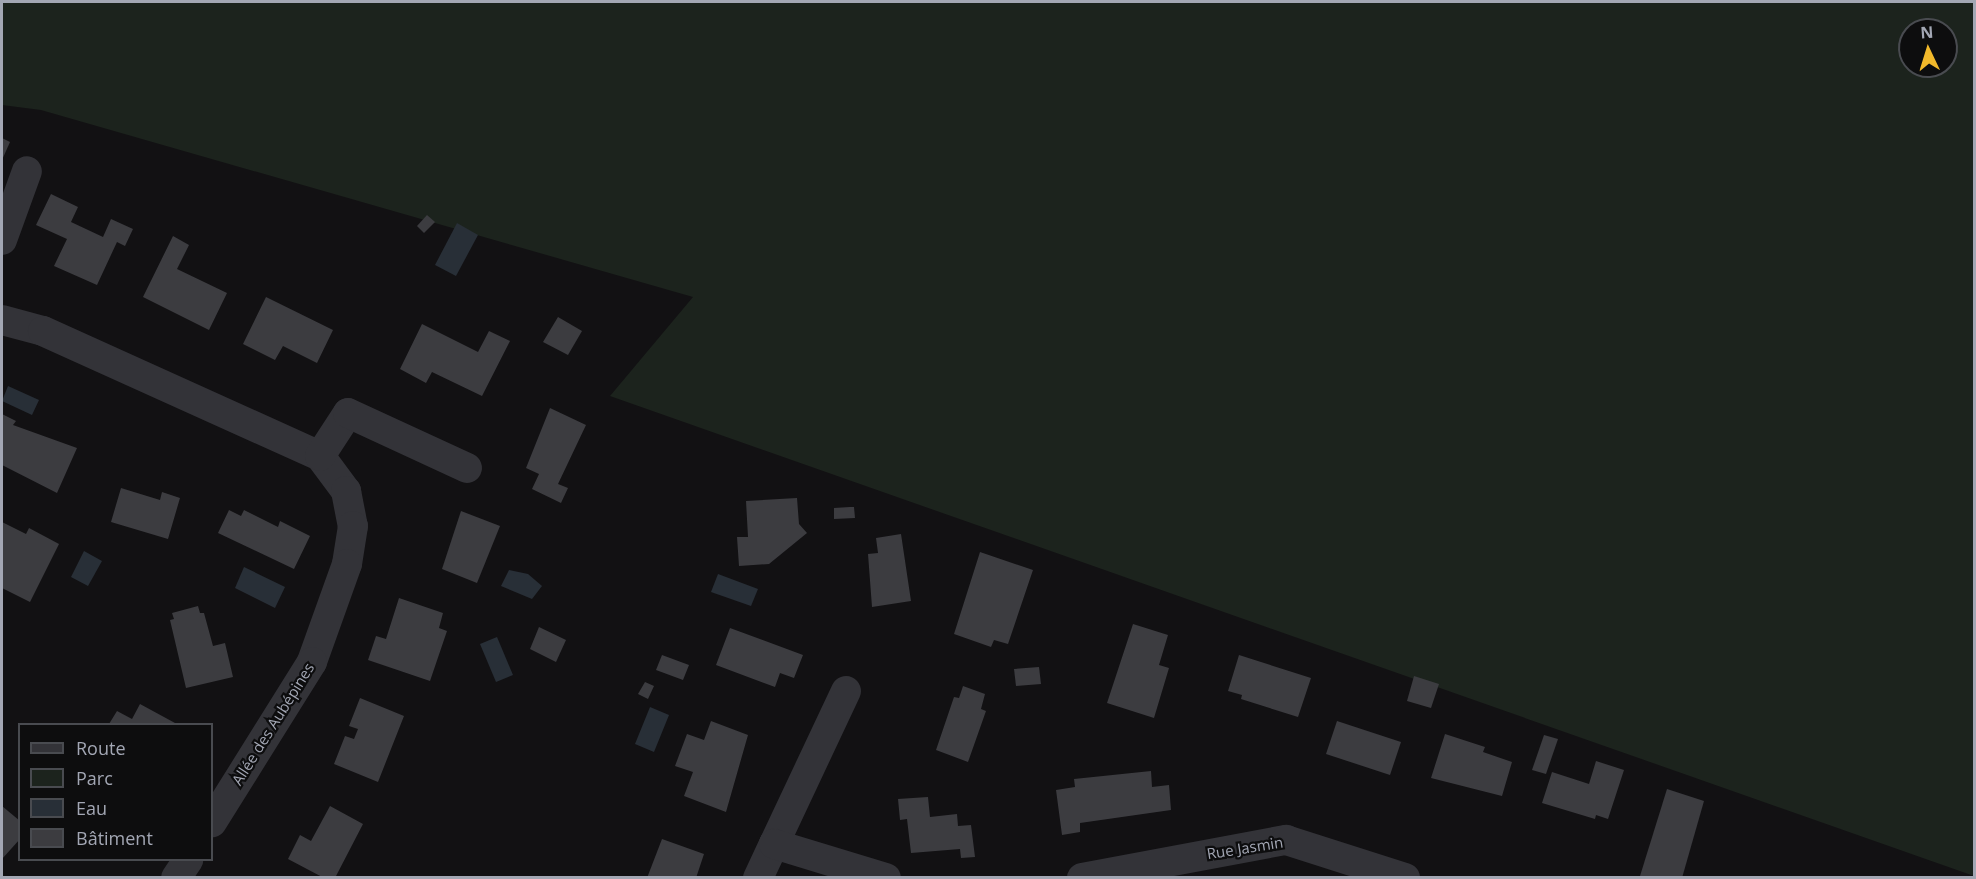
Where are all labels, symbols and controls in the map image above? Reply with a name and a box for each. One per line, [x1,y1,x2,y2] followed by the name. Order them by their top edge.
[1898,18,1958,78] north arrow
[1920,21,1934,43] text: N
[228,660,318,788] street label: Allée des Aubépines
[18,723,213,861] legend
[76,736,126,760] text: Route
[76,766,113,790] text: Parc
[76,796,107,820] text: Eau
[76,826,153,850] text: Bâtiment
[1205,833,1285,863] street label: Rue Jasmin

